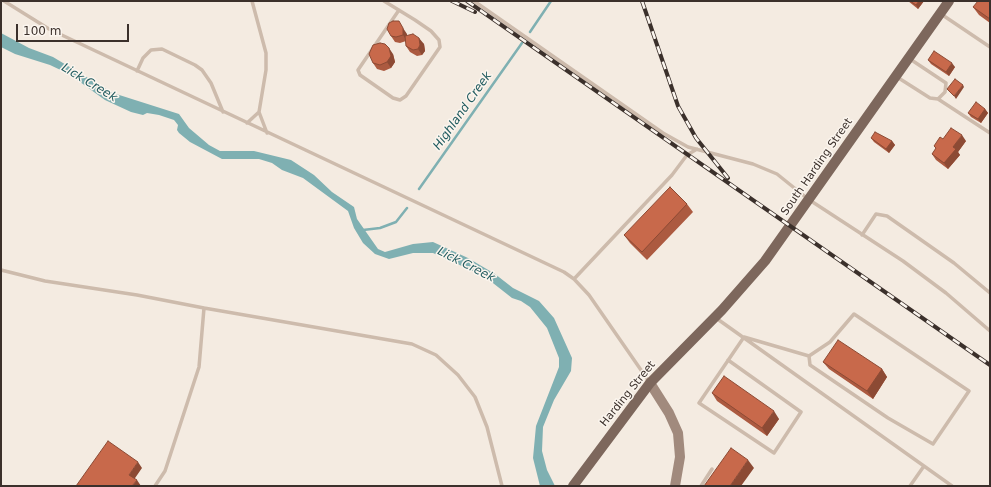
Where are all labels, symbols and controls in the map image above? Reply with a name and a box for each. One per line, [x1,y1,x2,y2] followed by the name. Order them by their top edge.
[18,16,131,42] scale bar
[23,24,61,38] text: 100 m
[59,61,119,105] water label: Lick Creek
[431,69,495,153] water label: Highland Creek
[778,116,856,218] street label: South Harding Street
[435,244,497,286] water label: Lick Creek
[598,359,658,429] street label: Harding Street

